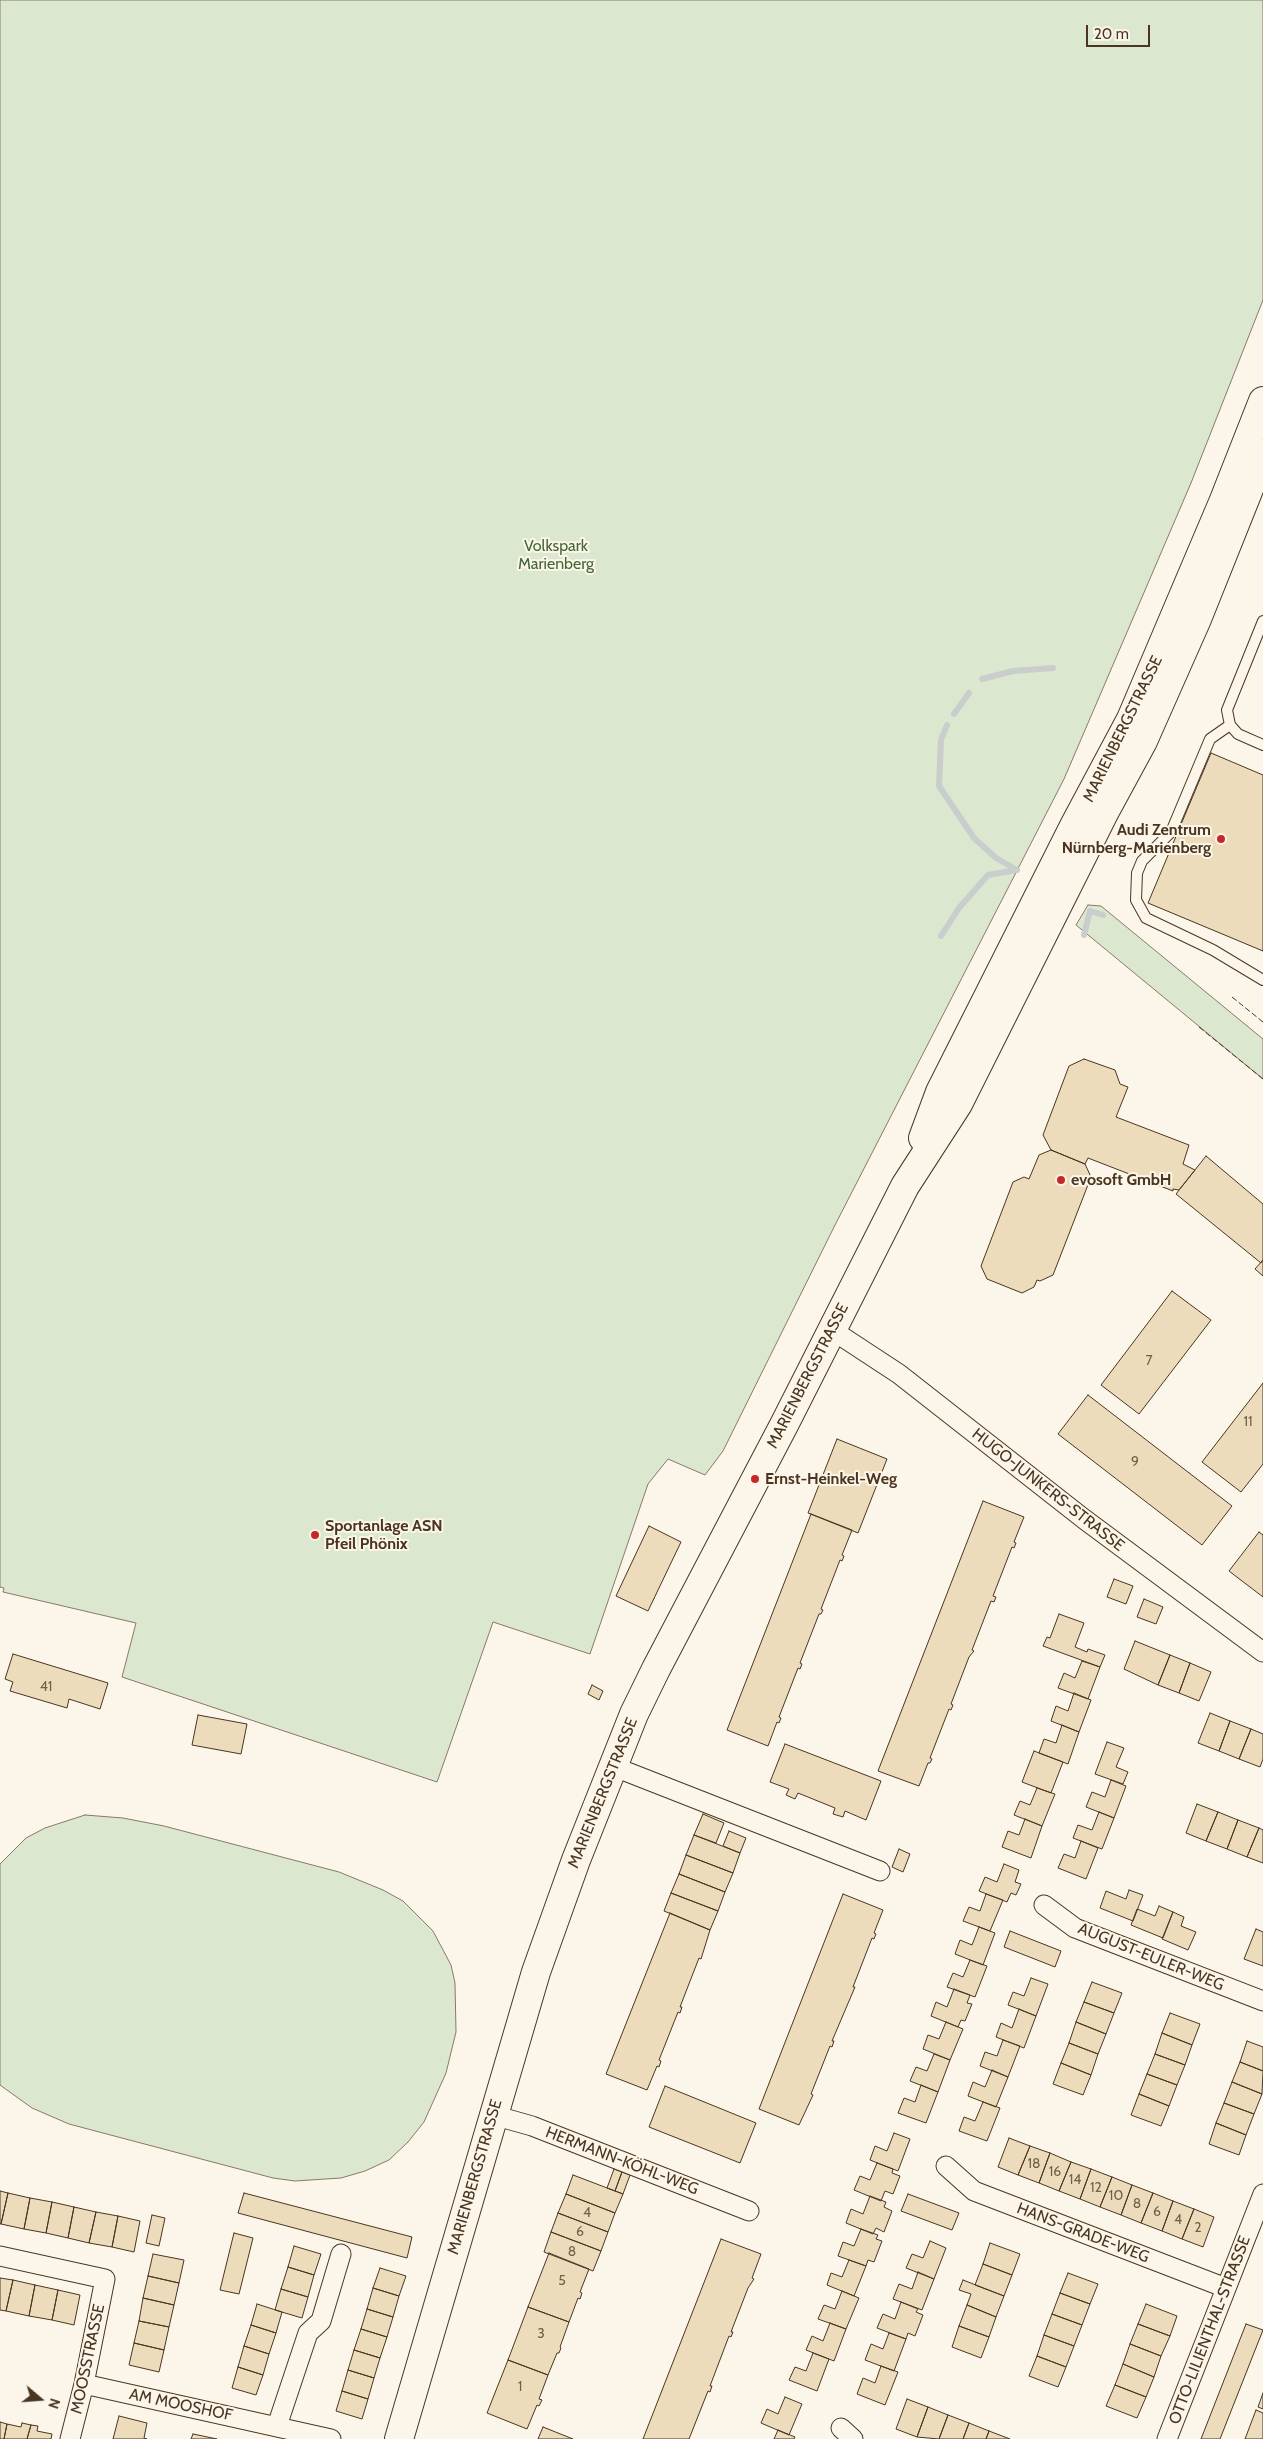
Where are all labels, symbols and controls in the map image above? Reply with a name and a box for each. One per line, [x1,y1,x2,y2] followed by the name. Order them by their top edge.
[1088,15,1152,47] scale bar
[1094,25,1129,43] text: 20 m
[518,536,594,574] park label: Volkspark Marienberg
[1079,653,1167,805] street label: MARIENBERGSTRASSE
[1062,820,1211,858] place label: Audi Zentrum Nürnberg-Marienberg
[1215,833,1227,845] marker: Audi Zentrum Nürnberg-Marienberg
[1071,1170,1171,1190] place label: evosoft GmbH
[1055,1174,1067,1186] marker: evosoft GmbH
[763,1300,853,1452] street label: MARIENBERGSTRASSE
[1145,1353,1153,1369] house number: 7
[1243,1414,1253,1430] house number: 11
[968,1425,1128,1555] street label: HUGO-JUNKERS-STRASSE
[1131,1454,1139,1470] house number: 9
[765,1469,897,1489] place label: Ernst-Heinkel-Weg
[749,1473,761,1485] marker: Ernst-Heinkel-Weg
[325,1516,443,1554] place label: Sportanlage ASN Pfeil Phönix
[309,1529,321,1541] marker: Sportanlage ASN Pfeil Phönix
[40,1679,52,1695] house number: 41
[564,1715,642,1871] street label: MARIENBERGSTRASSE
[1075,1919,1227,1995] street label: AUGUST-EULER-WEG
[444,2097,506,2257] street label: MARIENBERGSTRASSE
[543,2123,701,2199] street label: HERMANN-KÖHL-WEG
[1027,2156,1041,2172] house number: 18
[1049,2164,1061,2180] house number: 16
[1069,2172,1081,2188] house number: 14
[1090,2180,1102,2196] house number: 12
[1109,2188,1123,2204] house number: 10
[1133,2196,1141,2212] house number: 8
[1014,2199,1152,2267] street label: HANS-GRADE-WEG
[1153,2204,1161,2220] house number: 6
[583,2205,591,2221] house number: 4
[1174,2212,1182,2228] house number: 4
[1194,2220,1202,2236] house number: 2
[576,2224,584,2240] house number: 6
[1165,2233,1255,2427] street label: OTTO-LILIENTHAL-STRASSE
[568,2244,576,2260] house number: 8
[558,2273,566,2289] house number: 5
[67,2302,109,2416] street label: MOOSSTRASSE
[537,2326,545,2342] house number: 3
[15,2374,65,2424] north arrow
[518,2379,522,2395] house number: 1
[127,2385,235,2425] street label: AM MOOSHOF
[44,2396,64,2411] text: N

